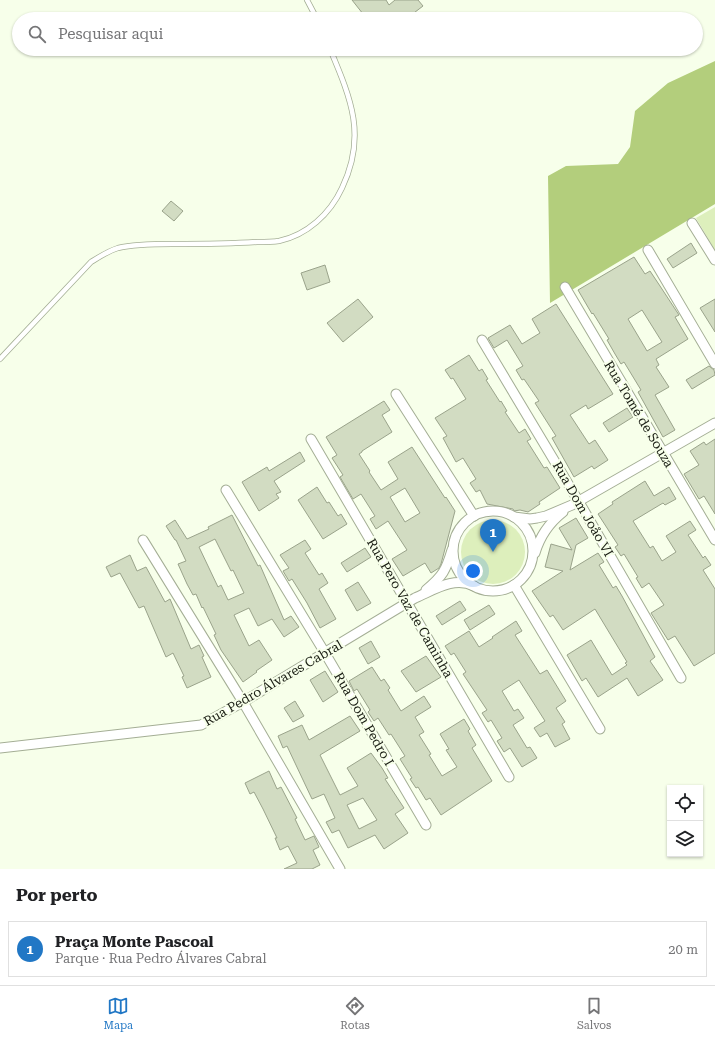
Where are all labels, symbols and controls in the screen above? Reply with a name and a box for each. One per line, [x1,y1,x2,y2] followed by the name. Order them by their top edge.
[12,12,703,56] search box
[26,23,48,45] icon: search
[58,25,163,43] text: Pesquisar aqui
[601,358,677,470] street label: Rua Tomé de Souza
[550,459,616,559] street label: Rua Dom Joåo VI
[480,519,506,552] pin: 1
[364,536,456,680] street label: Rua Pero Vaz de Caminha
[463,561,483,581] your location
[200,636,345,729] street label: Rua Pedro Álvares Cabral
[331,670,397,769] street label: Rua Dom Pedro I
[667,785,703,857] map controls
[667,785,703,821] button: locate
[667,821,703,857] button: layers
[16,885,97,905] text: Por perto
[55,933,213,951] text: Praça Monte Pascoal
[26,942,34,957] text: 1
[668,942,698,957] text: 20 m
[55,951,266,966] text: Parque · Rua Pedro Álvares Cabral
[104,995,133,1032] tab: Mapa
[340,995,370,1032] tab: Rotas
[577,995,611,1032] tab: Salvos

